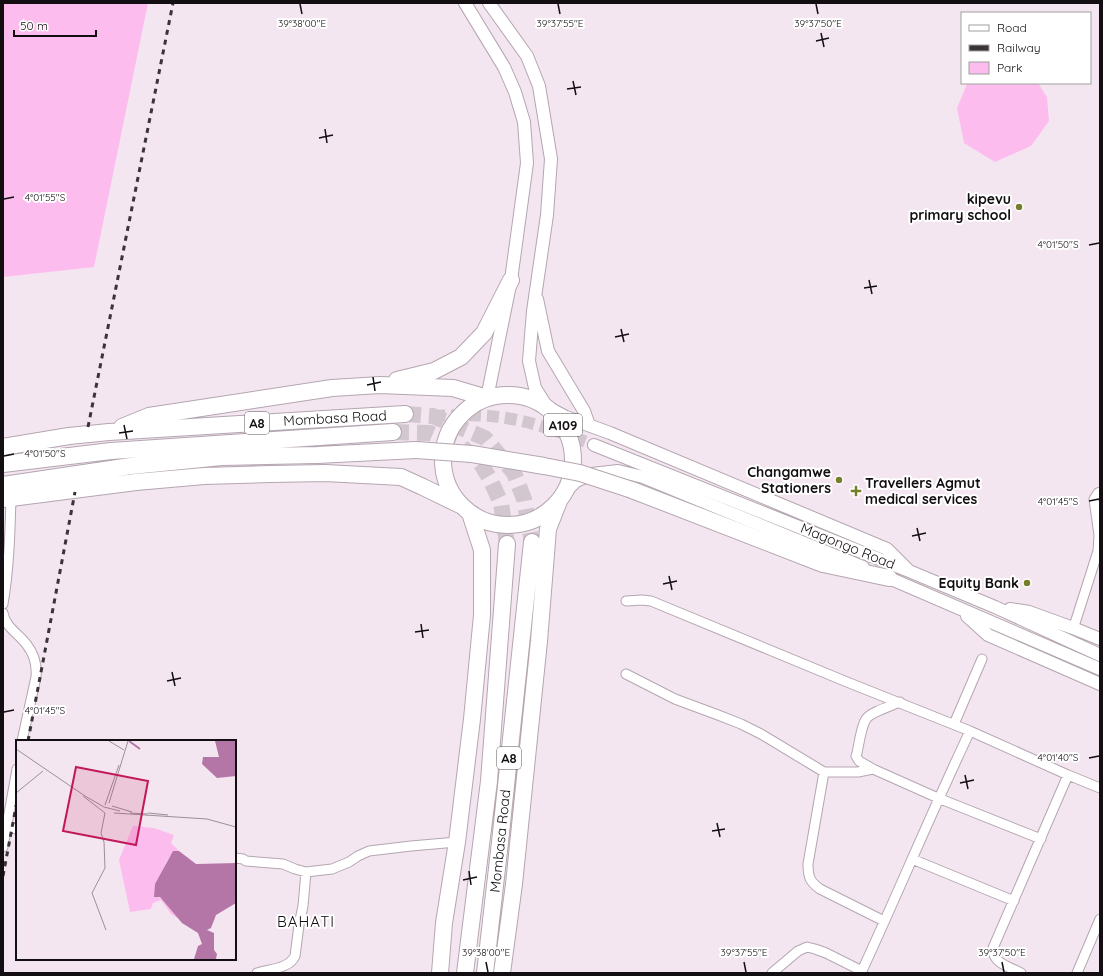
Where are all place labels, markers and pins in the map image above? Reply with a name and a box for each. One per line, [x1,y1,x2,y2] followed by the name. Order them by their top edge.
[909,190,1011,224] place label: kipevu primary school
[1014,202,1024,212] marker: kipevu primary school
[747,463,831,497] place label: Changamwe Stationers
[865,474,981,508] place label: Travellers Agmut medical services
[834,475,844,485] marker: Changamwe Stationers
[850,485,862,497] marker: Travellers Agmut medical services
[939,574,1019,592] place label: Equity Bank
[1022,578,1032,588] marker: Equity Bank

